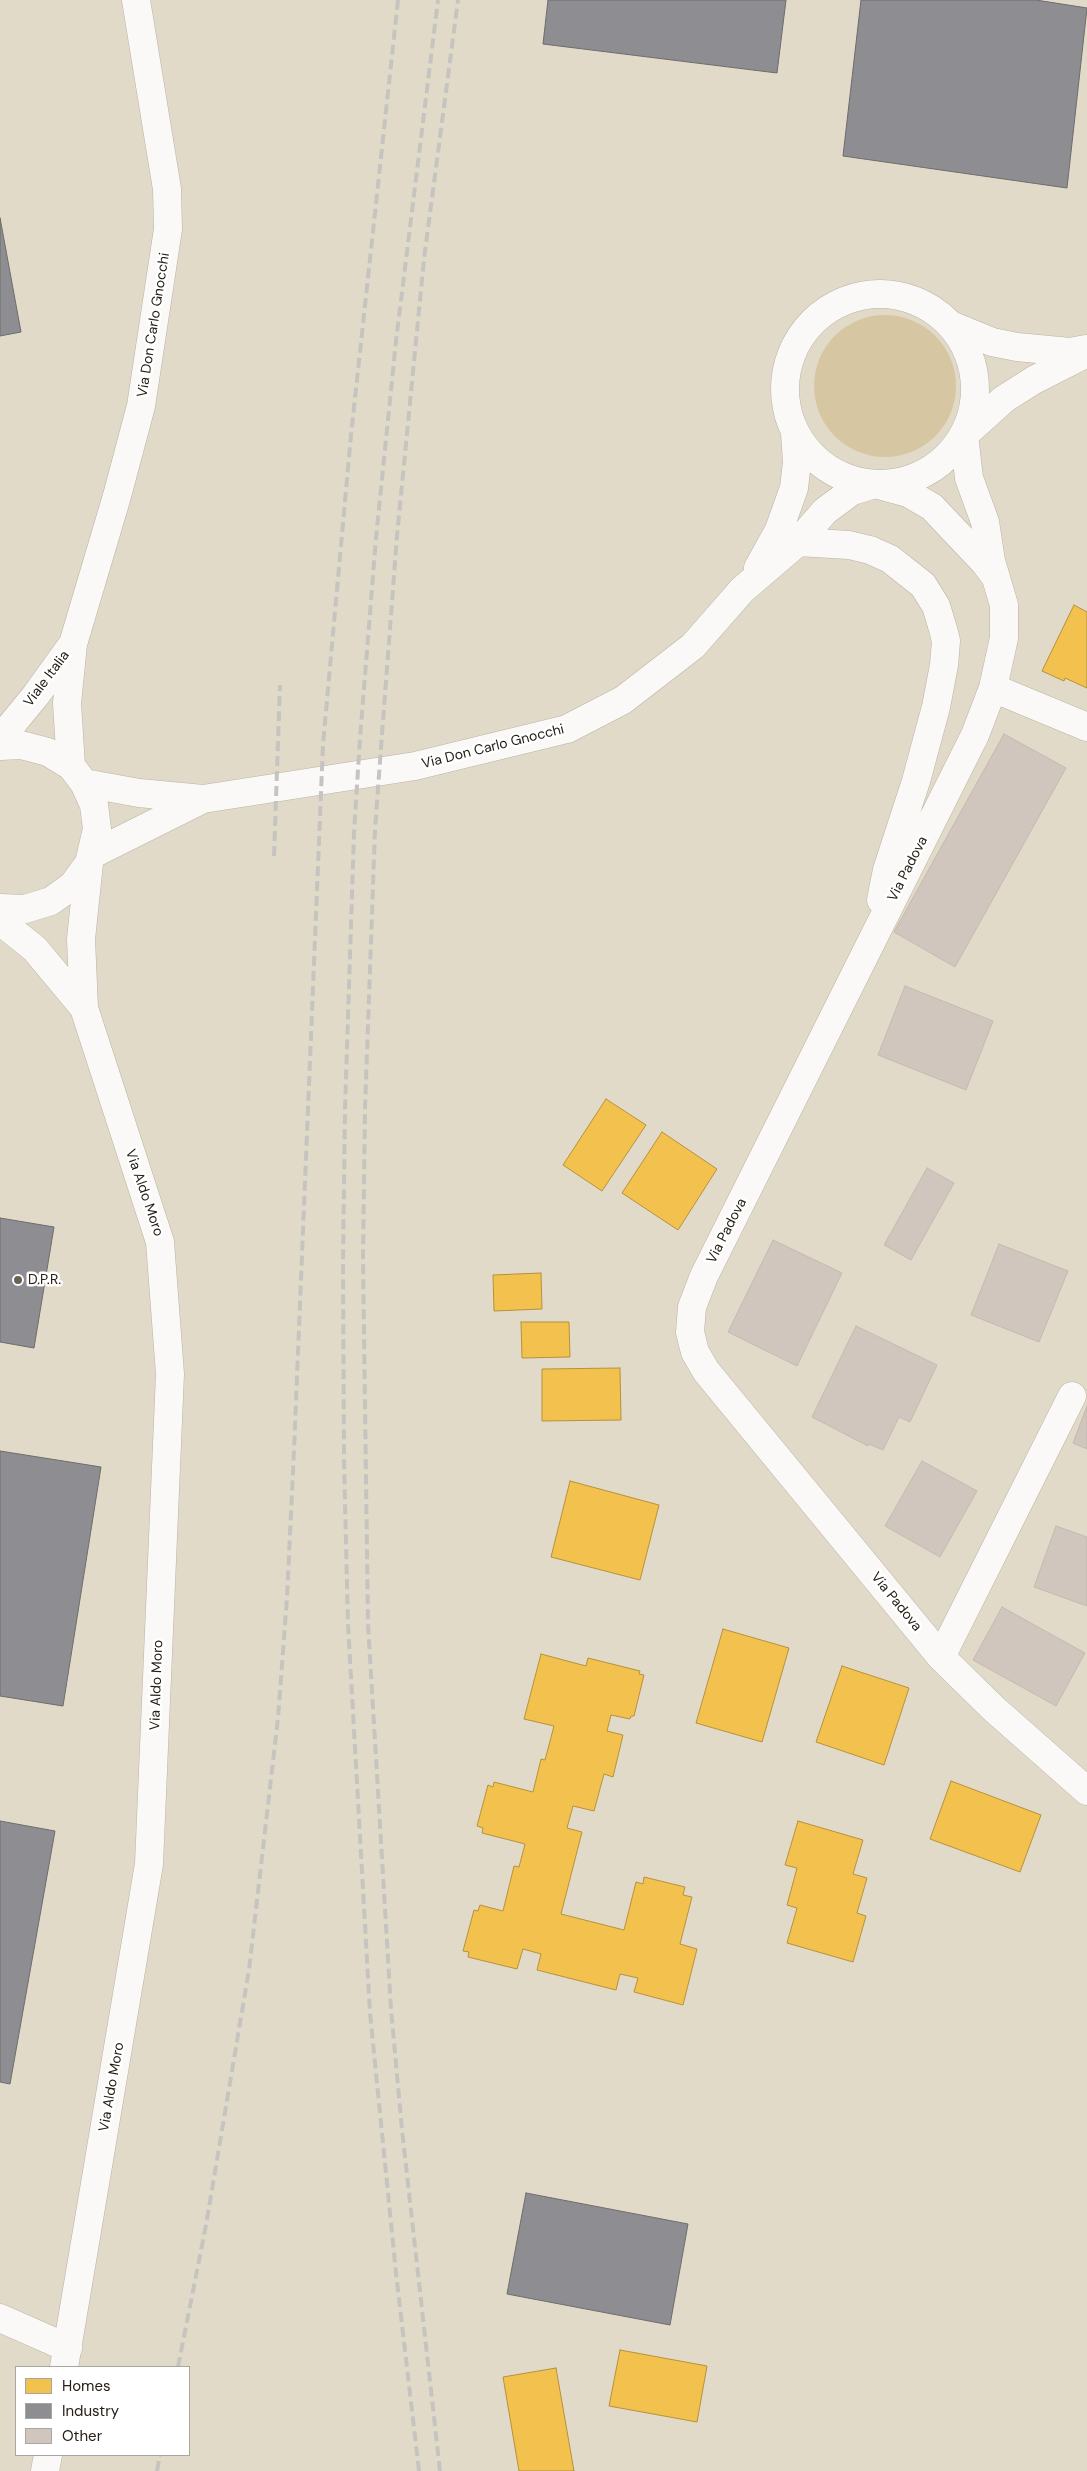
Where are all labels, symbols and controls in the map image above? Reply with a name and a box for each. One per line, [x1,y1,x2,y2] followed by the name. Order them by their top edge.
[134,252,174,398] street label: Via Don Carlo Gnocchi
[21,648,73,710] street label: Viale Italia
[420,721,566,773] street label: Via Don Carlo Gnocchi
[884,834,932,904] street label: Via Padova
[121,1147,167,1239] street label: Via Aldo Moro
[703,1196,751,1266] street label: Via Padova
[28,1272,61,1288] place label: D.P.R.
[12,1274,24,1286] marker: D.P.R.
[867,1569,925,1635] street label: Via Padova
[147,1639,167,1731] street label: Via Aldo Moro
[96,2041,128,2133] street label: Via Aldo Moro
[15,2366,190,2456] legend
[62,2376,111,2396] text: Homes
[62,2401,119,2421] text: Industry
[62,2426,102,2446] text: Other

